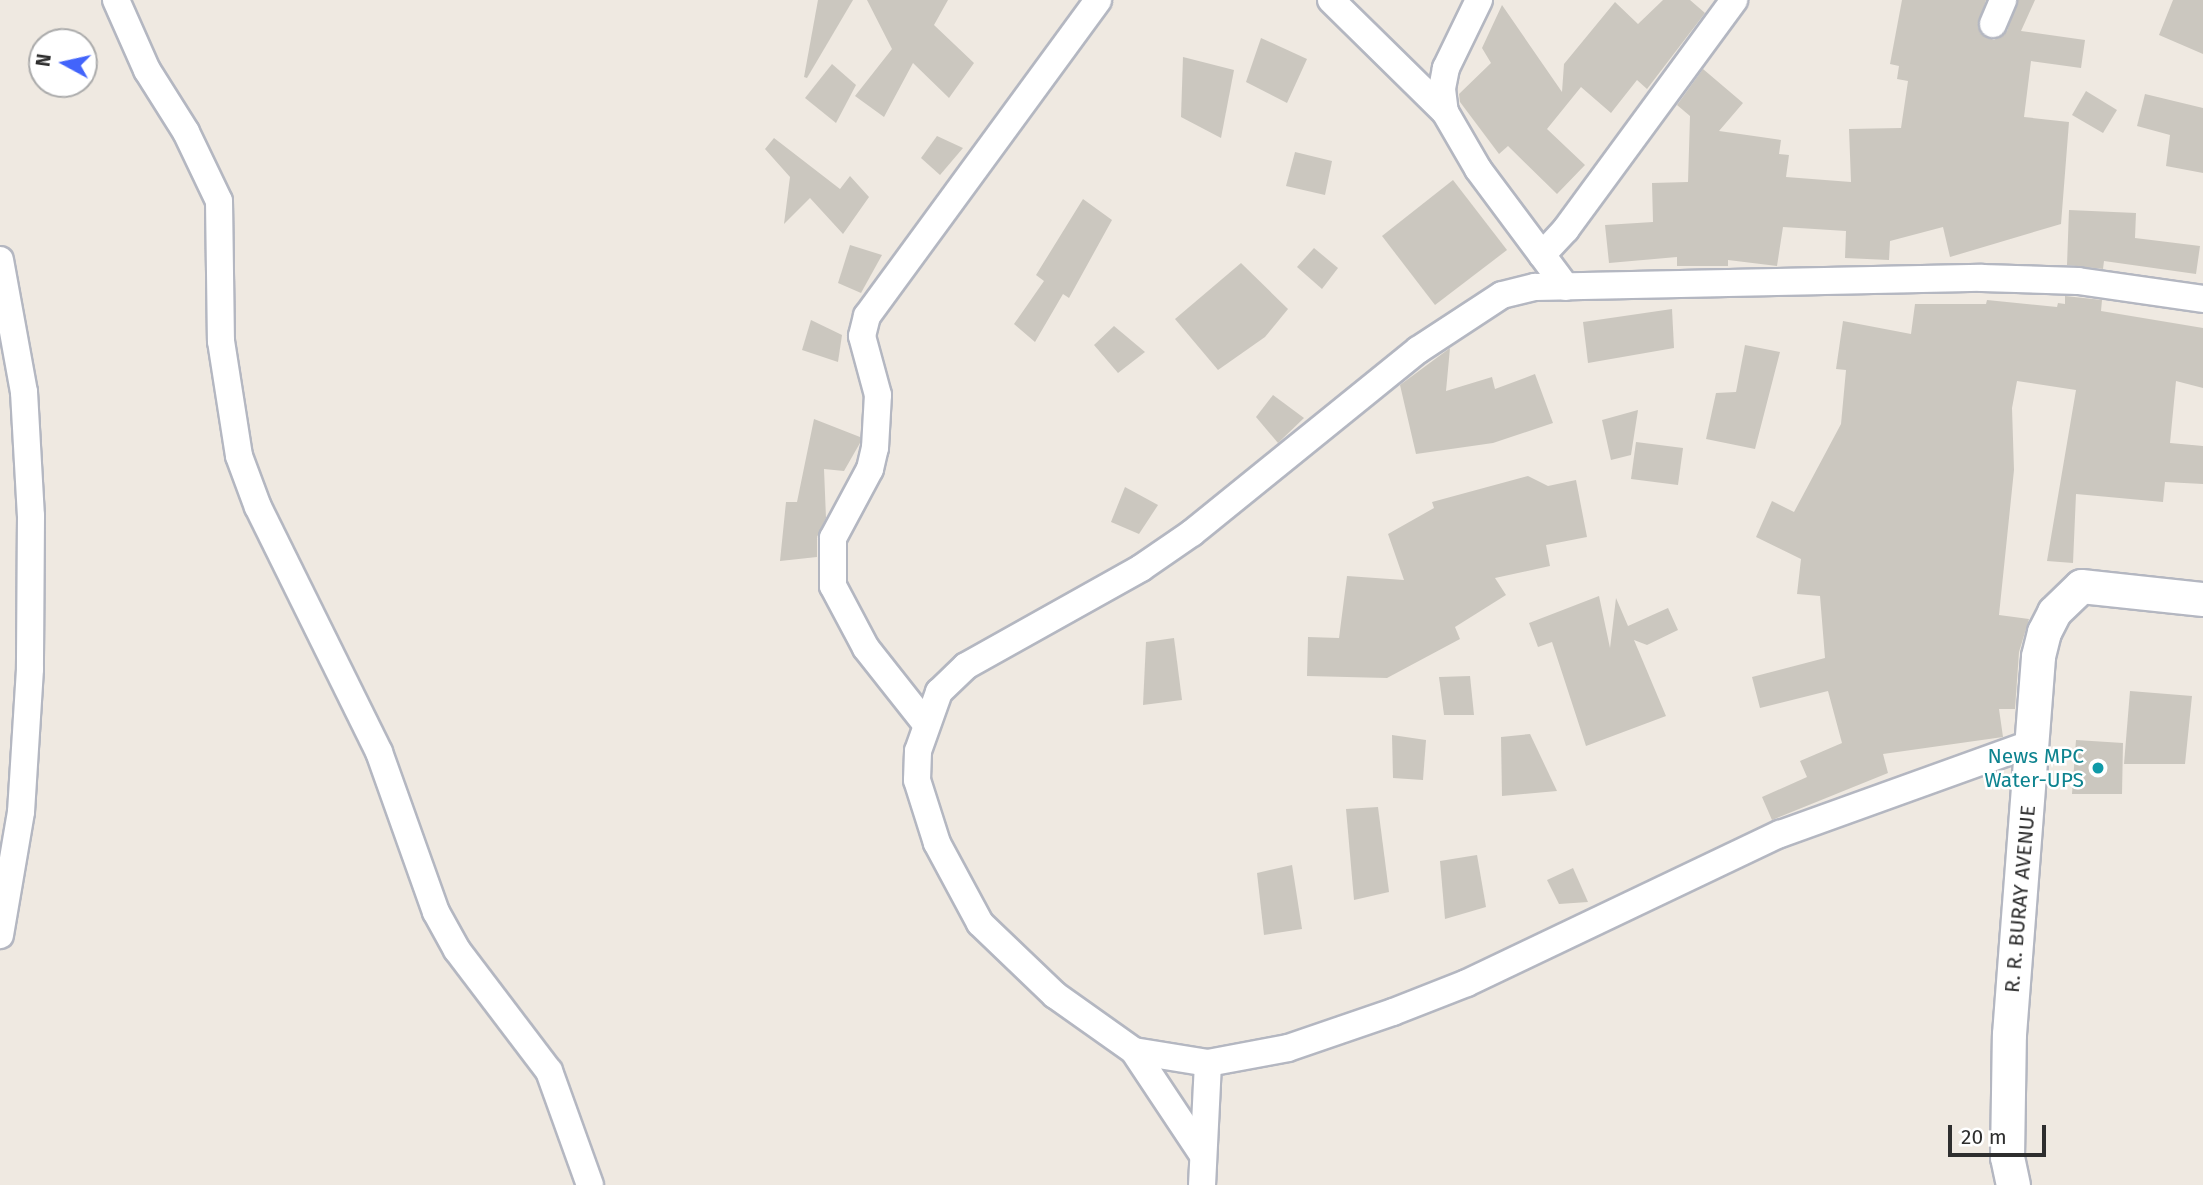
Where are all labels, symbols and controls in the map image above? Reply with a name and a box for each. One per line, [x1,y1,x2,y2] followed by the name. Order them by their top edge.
[28,28,98,98] north arrow
[31,52,56,68] text: N
[1984,743,2084,793] place label: News MPC Water-UPS
[2090,760,2106,776] marker: News MPC Water-UPS
[1999,804,2041,994] street label: R. R. BURAY AVENUE
[1951,1112,2049,1156] scale bar
[1961,1124,2007,1150] text: 20 m

